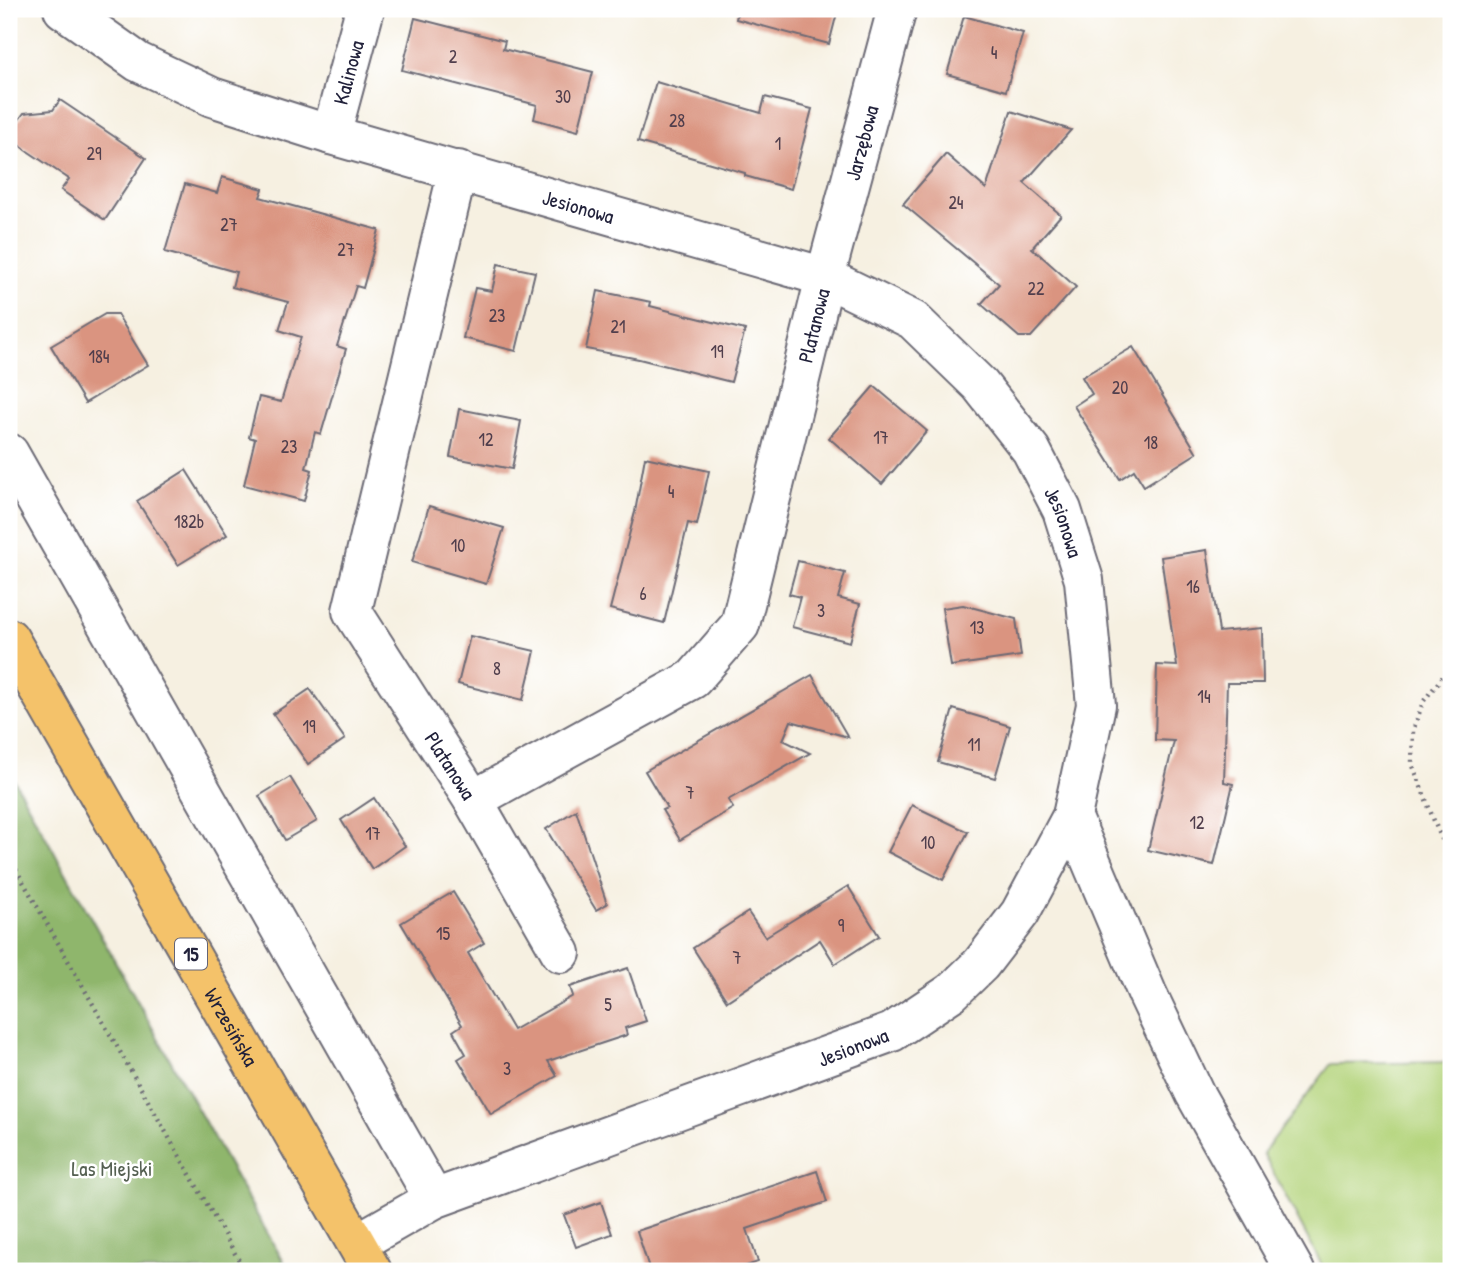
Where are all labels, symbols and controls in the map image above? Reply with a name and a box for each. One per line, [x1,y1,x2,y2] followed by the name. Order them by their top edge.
[325,37,370,108] street label: Kalinowa
[991,40,998,65] house number: 4
[449,44,458,69] house number: 2
[555,84,571,109] house number: 30
[837,102,885,183] street label: Jarzębowa
[669,108,685,133] house number: 28
[775,131,781,156] house number: 1
[86,141,102,166] house number: 29
[539,182,618,230] street label: Jesionowa
[948,190,964,215] house number: 24
[220,212,238,237] house number: 27
[337,237,355,262] house number: 27
[1028,276,1045,301] house number: 22
[790,285,836,365] street label: Platanowa
[489,303,505,328] house number: 23
[611,314,625,339] house number: 21
[710,339,724,364] house number: 19
[88,344,110,369] house number: 184
[1112,375,1128,400] house number: 20
[873,425,889,450] house number: 17
[479,427,494,452] house number: 12
[1144,430,1158,455] house number: 18
[281,434,297,459] house number: 23
[668,479,675,504] house number: 4
[1038,481,1090,561] street label: Jesionowa
[174,509,204,534] house number: 182b
[451,533,465,558] house number: 10
[1186,574,1200,599] house number: 16
[639,581,647,606] house number: 6
[817,598,825,623] house number: 3
[970,615,984,640] house number: 13
[493,656,501,681] house number: 8
[1197,684,1211,709] house number: 14
[302,714,316,739] house number: 19
[418,726,483,805] street label: Platanowa
[967,732,981,757] house number: 11
[686,780,695,805] house number: 7
[1190,810,1205,835] house number: 12
[365,821,381,846] house number: 17
[921,830,935,855] house number: 10
[838,913,845,938] house number: 9
[436,921,450,946] house number: 15
[175,938,207,970] road number: 15
[733,945,742,970] house number: 7
[198,982,266,1071] street label: Wrzesińska
[604,992,612,1017] house number: 5
[814,1020,892,1074] street label: Jesionowa
[503,1056,511,1081] house number: 3
[72,1154,152,1183] park label: Las Miejski

